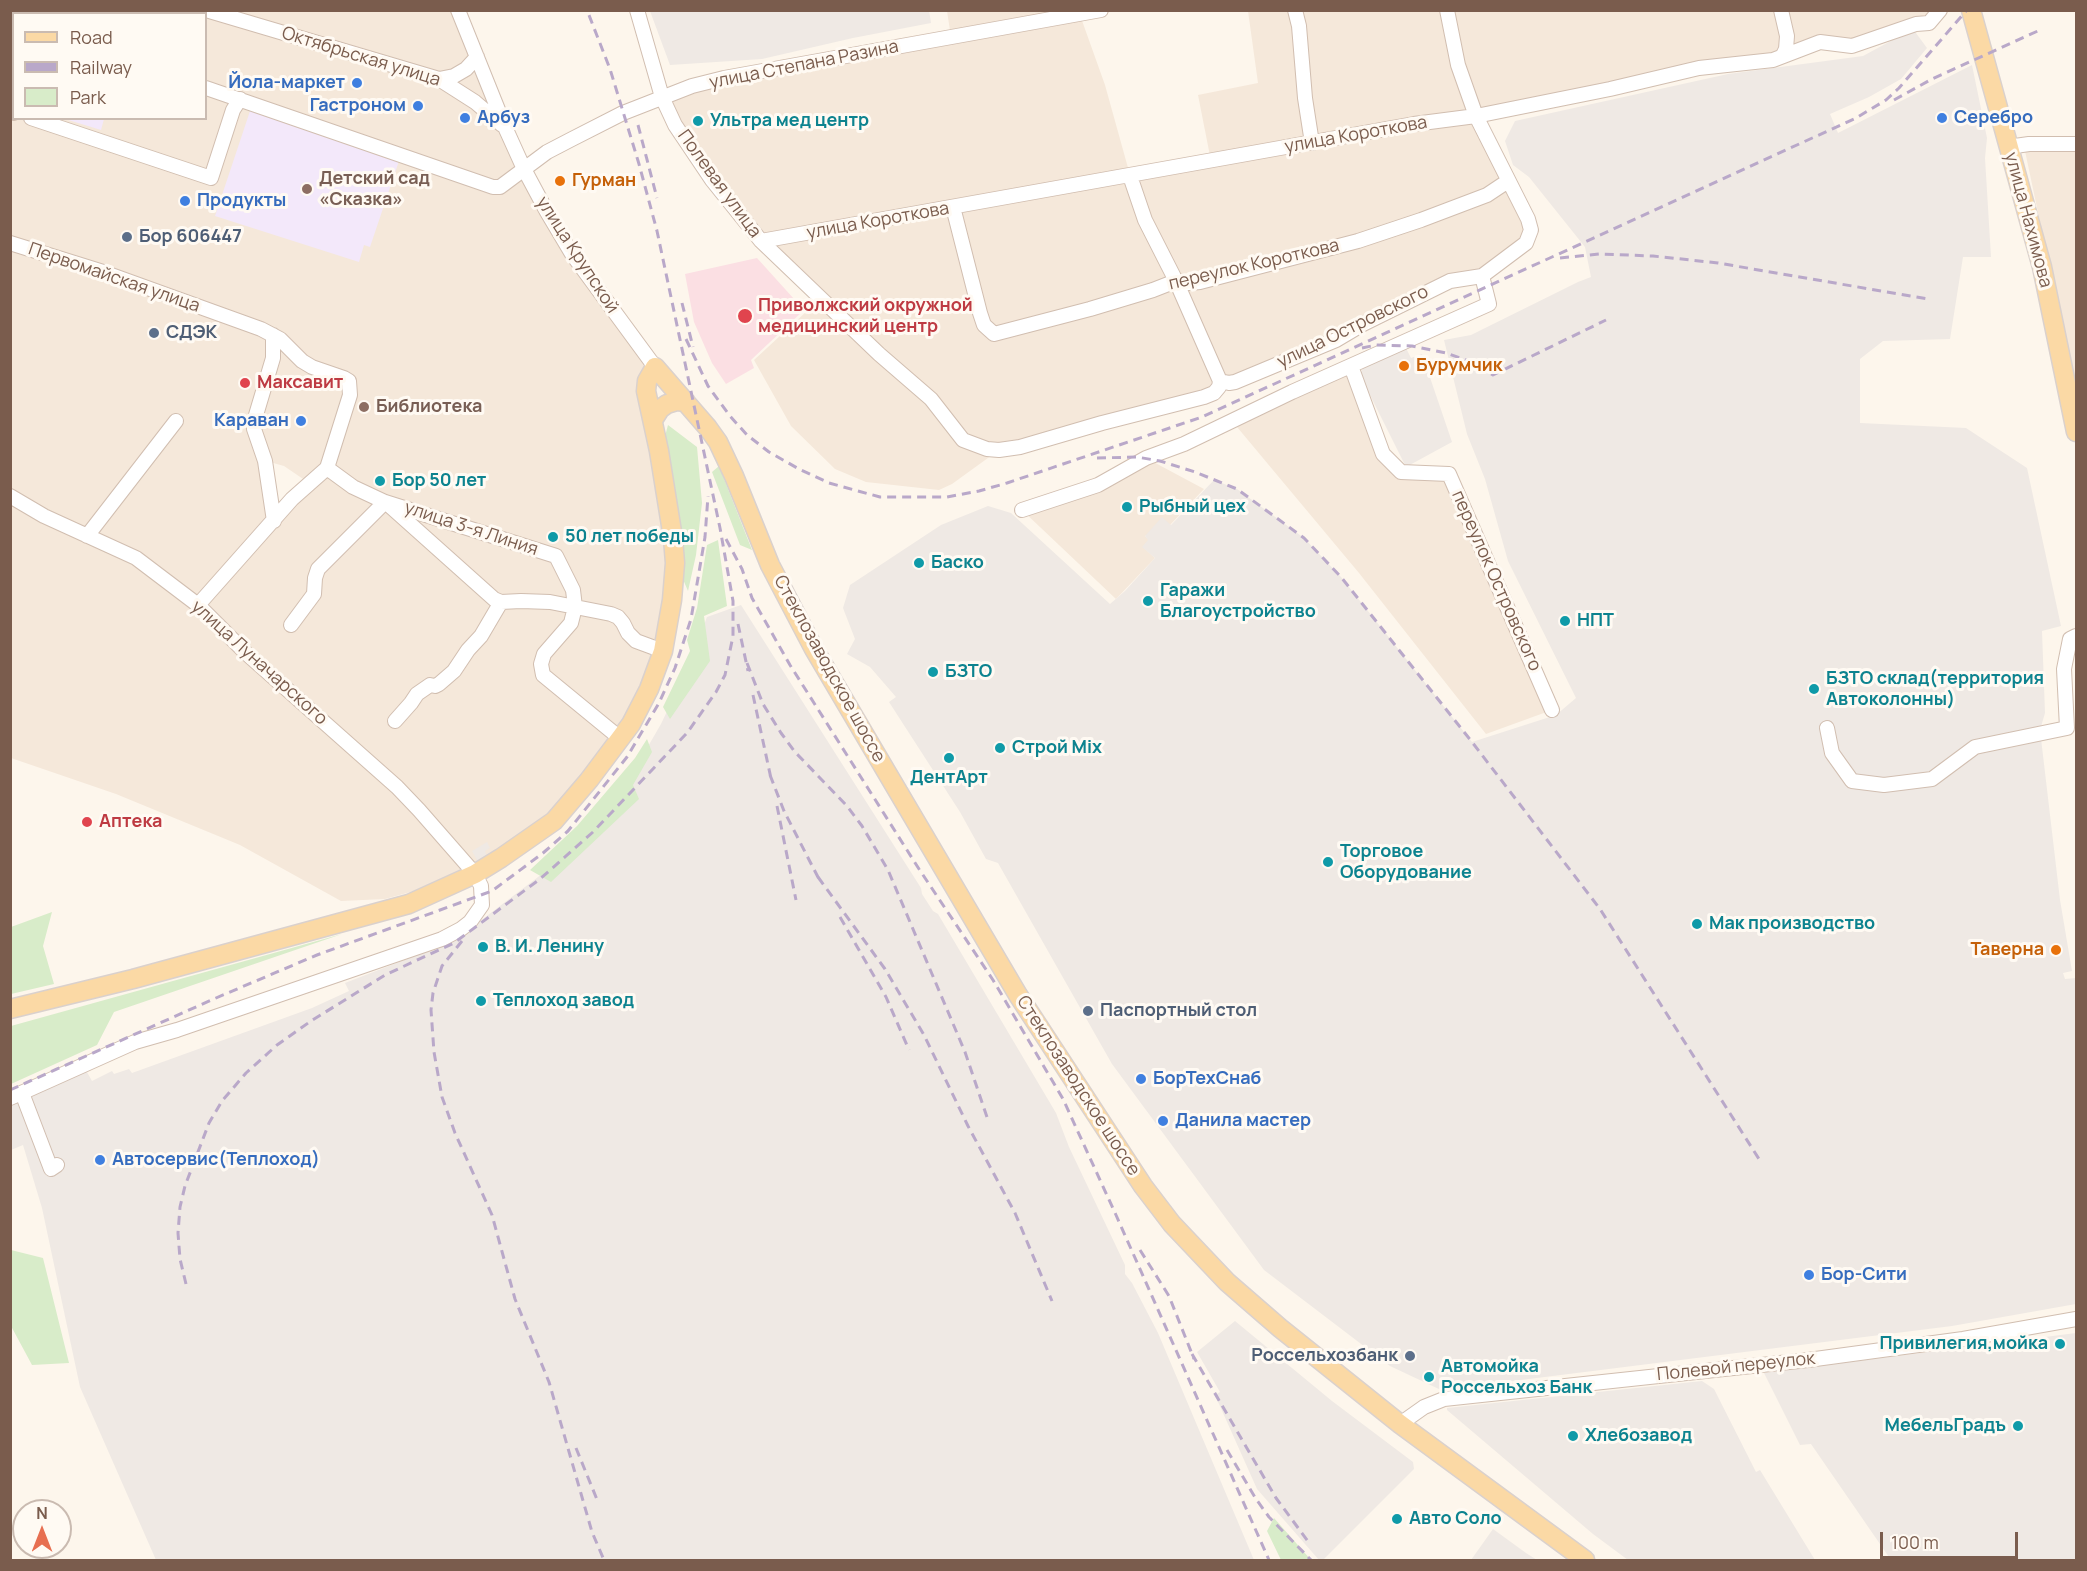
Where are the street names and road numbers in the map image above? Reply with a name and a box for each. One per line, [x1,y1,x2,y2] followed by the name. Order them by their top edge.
[279,23,443,91] street label: Октябрьская улица
[708,36,900,94] street label: улица Степана Разина
[1283,112,1429,158] street label: улица Короткова
[673,126,765,242] street label: Полевая улица
[2000,150,2056,290] street label: улица Нахимова
[531,193,623,317] street label: улица Крупской
[805,198,951,244] street label: улица Короткова
[1167,235,1341,295] street label: переулок Короткова
[25,239,203,317] street label: Первомайская улица
[1274,281,1432,373] street label: улица Островского
[1446,487,1546,675] street label: переулок Островского
[401,497,541,561] street label: улица 3-я Линия
[769,572,889,766] street label: Стеклозаводское шоссе
[186,596,332,730] street label: улица Луначарского
[1012,992,1144,1180] street label: Стеклозаводское шоссе
[1656,1348,1816,1386] street label: Полевой переулок

